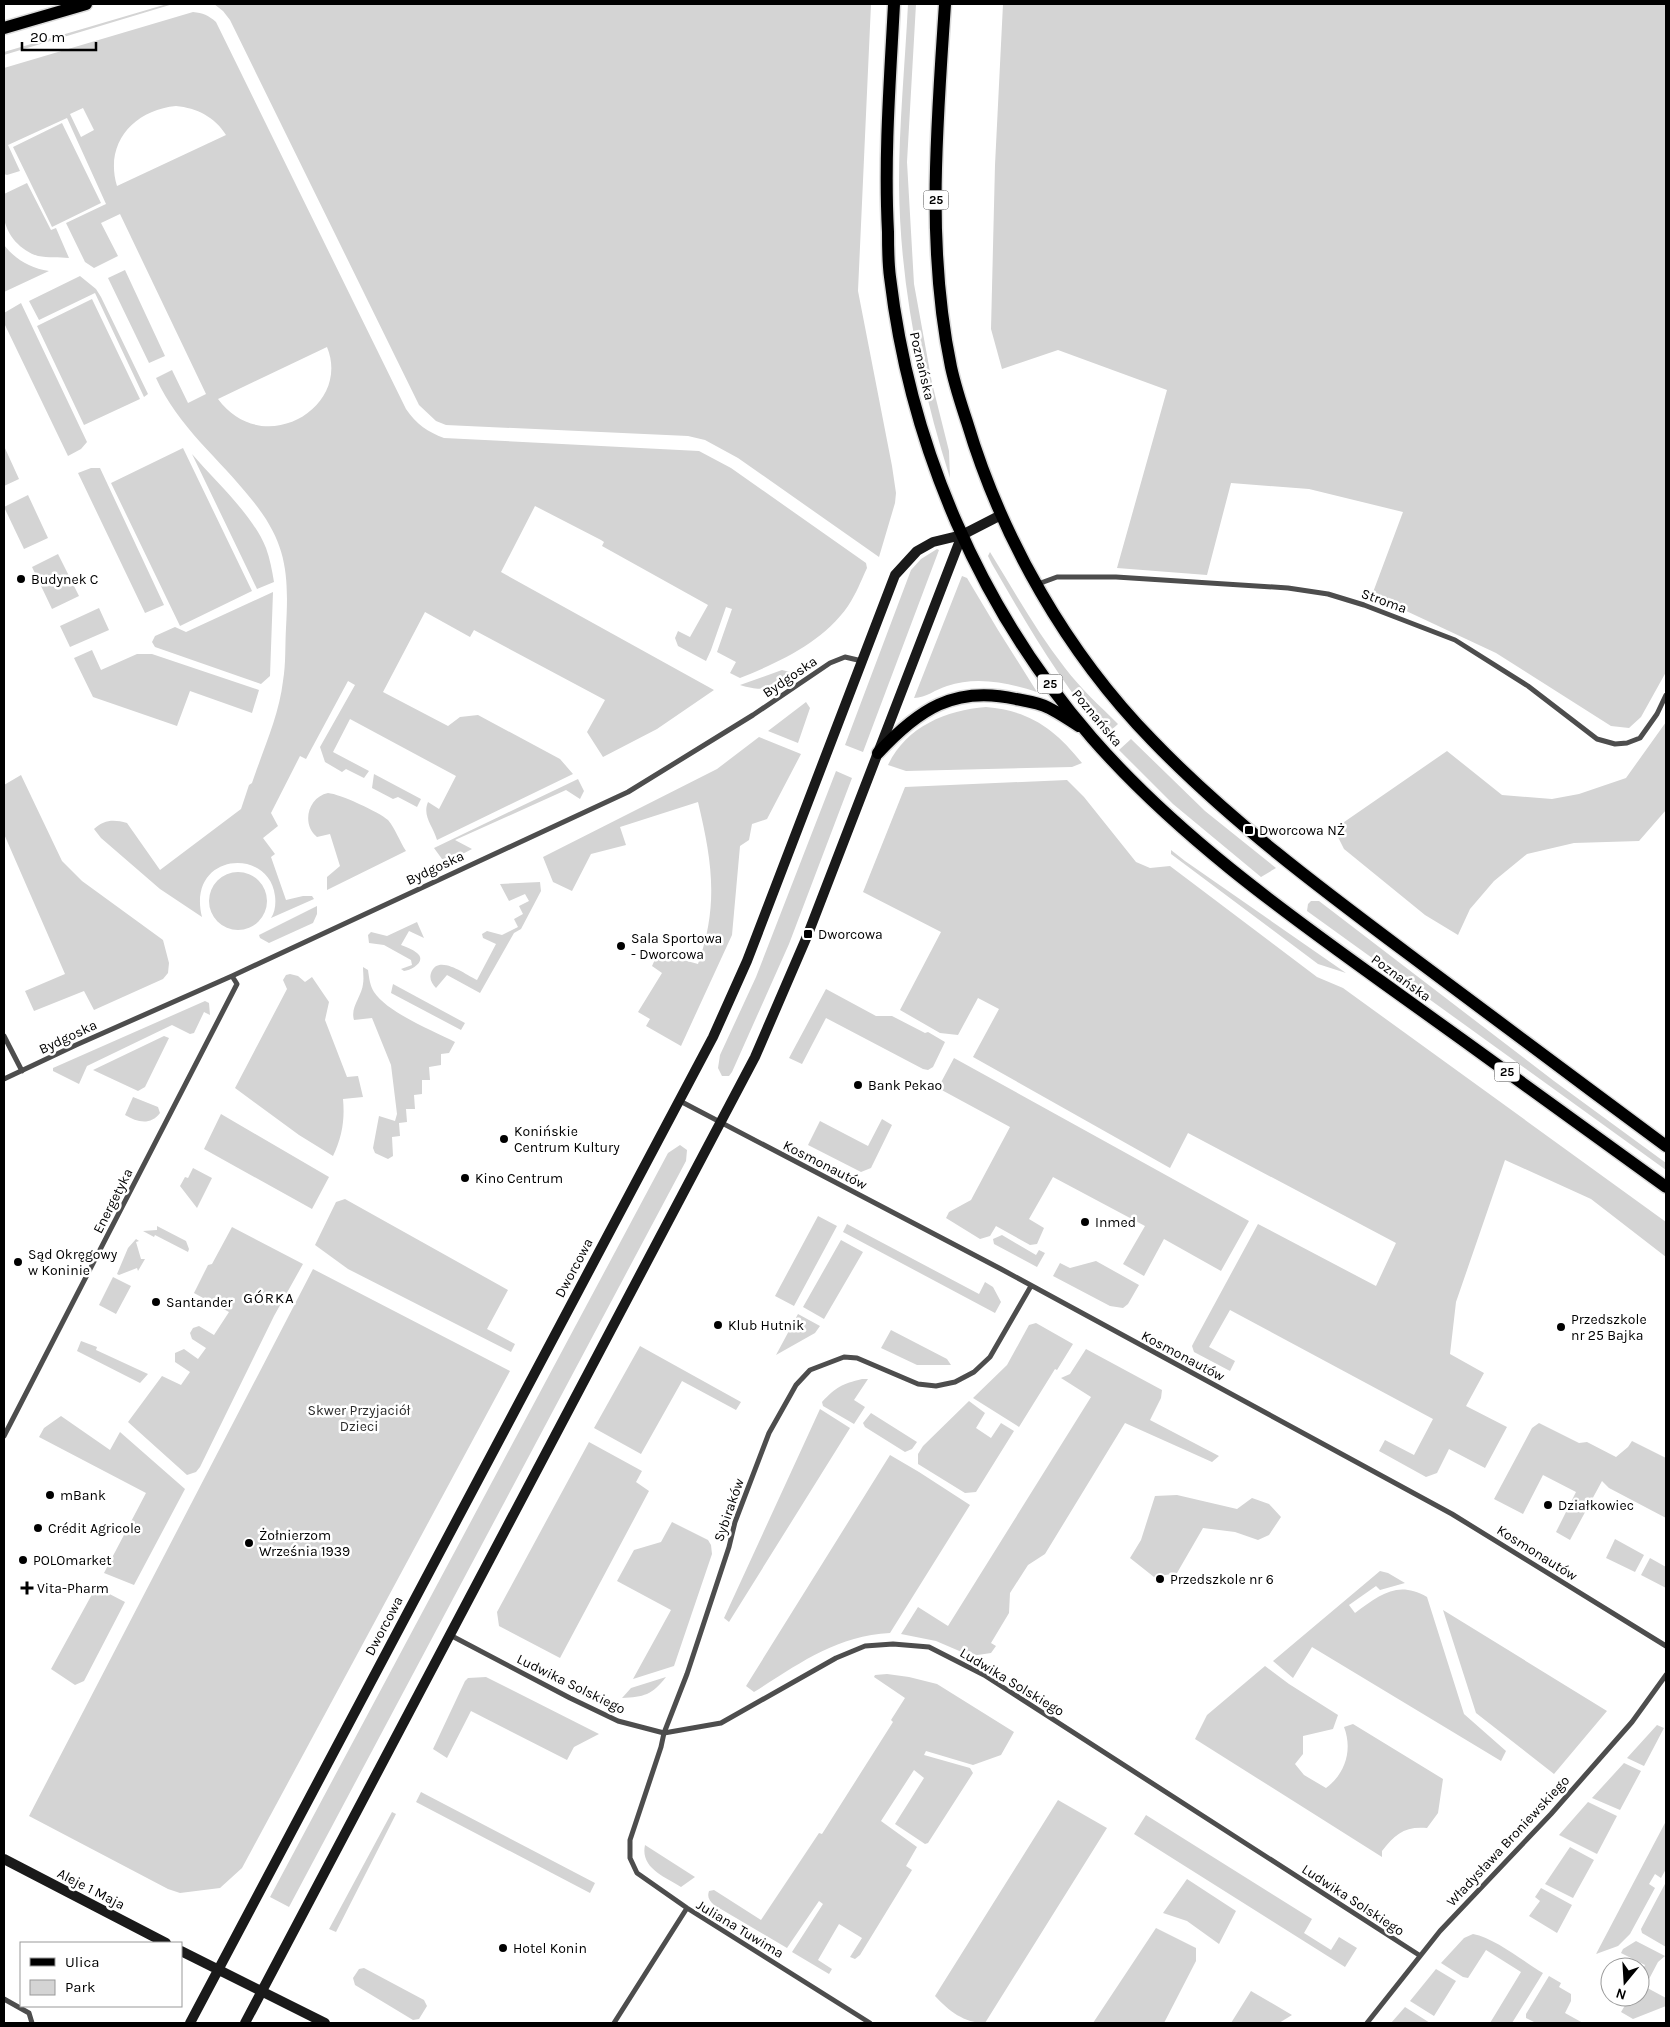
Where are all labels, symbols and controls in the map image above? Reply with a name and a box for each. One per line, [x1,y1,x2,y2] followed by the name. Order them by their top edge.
[22,20,96,52] scale bar
[30,28,65,46] text: 20 m
[924,190,948,210] road number: 25
[906,330,938,402] street label: Poznańska
[31,571,98,588] place label: Budynek C
[15,573,27,585] marker: Budynek C
[1359,585,1409,617] street label: Stroma
[760,653,820,701] street label: Bydgoska
[1038,674,1062,694] road number: 25
[1068,686,1126,750] street label: Poznańska
[1259,822,1345,839] place label: Dworcowa NŻ
[1243,824,1255,836] marker: Dworcowa NŻ
[403,847,467,889] street label: Bydgoska
[818,926,883,943] place label: Dworcowa
[802,928,814,940] marker: Dworcowa
[631,930,722,963] place label: Sala Sportowa - Dworcowa
[615,940,627,952] marker: Sala Sportowa - Dworcowa
[1368,951,1434,1005] street label: Poznańska
[36,1016,100,1058] street label: Bydgoska
[1494,1062,1520,1082] road number: 25
[868,1077,942,1094] place label: Bank Pekao
[852,1079,864,1091] marker: Bank Pekao
[514,1123,620,1156] place label: Konińskie Centrum Kultury
[498,1133,510,1145] marker: Konińskie Centrum Kultury
[780,1137,870,1193] street label: Kosmonautów
[89,1166,137,1236] street label: Energetyka
[475,1170,563,1187] place label: Kino Centrum
[459,1172,471,1184] marker: Kino Centrum
[1095,1214,1136,1231] place label: Inmed
[1079,1216,1091,1228] marker: Inmed
[551,1235,597,1301] street label: Dworcowa
[28,1246,118,1279] place label: Sąd Okręgowy w Koninie
[12,1256,24,1268] marker: Sąd Okręgowy w Koninie
[243,1289,295,1307] district label: GÓRKA
[166,1294,234,1311] place label: Santander
[150,1296,162,1308] marker: Santander
[1571,1311,1647,1344] place label: Przedszkole nr 25 Bajka
[728,1317,804,1334] place label: Klub Hutnik
[712,1319,724,1331] marker: Klub Hutnik
[1555,1321,1567,1333] marker: Przedszkole nr 25 Bajka
[1138,1327,1228,1385] street label: Kosmonautów
[307,1402,411,1435] park label: Skwer Przyjaciół Dzieci
[710,1476,748,1544] street label: Sybiraków
[60,1487,106,1504] place label: mBank
[44,1489,56,1501] marker: mBank
[1558,1497,1634,1514] place label: Działkowiec
[1542,1499,1554,1511] marker: Działkowiec
[48,1520,141,1537] place label: Crédit Agricole
[1494,1521,1580,1585] street label: Kosmonautów
[32,1522,44,1534] marker: Crédit Agricole
[259,1527,350,1560] place label: Żołnierzom Września 1939
[243,1537,255,1549] marker: Żołnierzom Września 1939
[33,1552,112,1569] place label: POLOmarket
[17,1554,29,1566] marker: POLOmarket
[1170,1571,1274,1588] place label: Przedszkole nr 6
[1154,1573,1166,1585] marker: Przedszkole nr 6
[37,1580,109,1597] place label: Vita-Pharm
[21,1582,33,1594] marker: Vita-Pharm
[361,1593,407,1659] street label: Dworcowa
[957,1644,1067,1720] street label: Ludwika Solskiego
[514,1650,628,1718] street label: Ludwika Solskiego
[1443,1772,1573,1910] street label: Władysława Broniewskiego
[1299,1861,1407,1939] street label: Ludwika Solskiego
[54,1865,128,1913] street label: Aleje 1 Maja
[693,1896,787,1962] street label: Juliana Tuwima
[513,1940,587,1957] place label: Hotel Konin
[20,1942,182,2007] legend
[497,1942,509,1954] marker: Hotel Konin
[65,1953,99,1971] text: Ulica
[1600,1957,1650,2007] north arrow
[65,1978,95,1996] text: Park
[1614,1984,1629,2004] text: N

